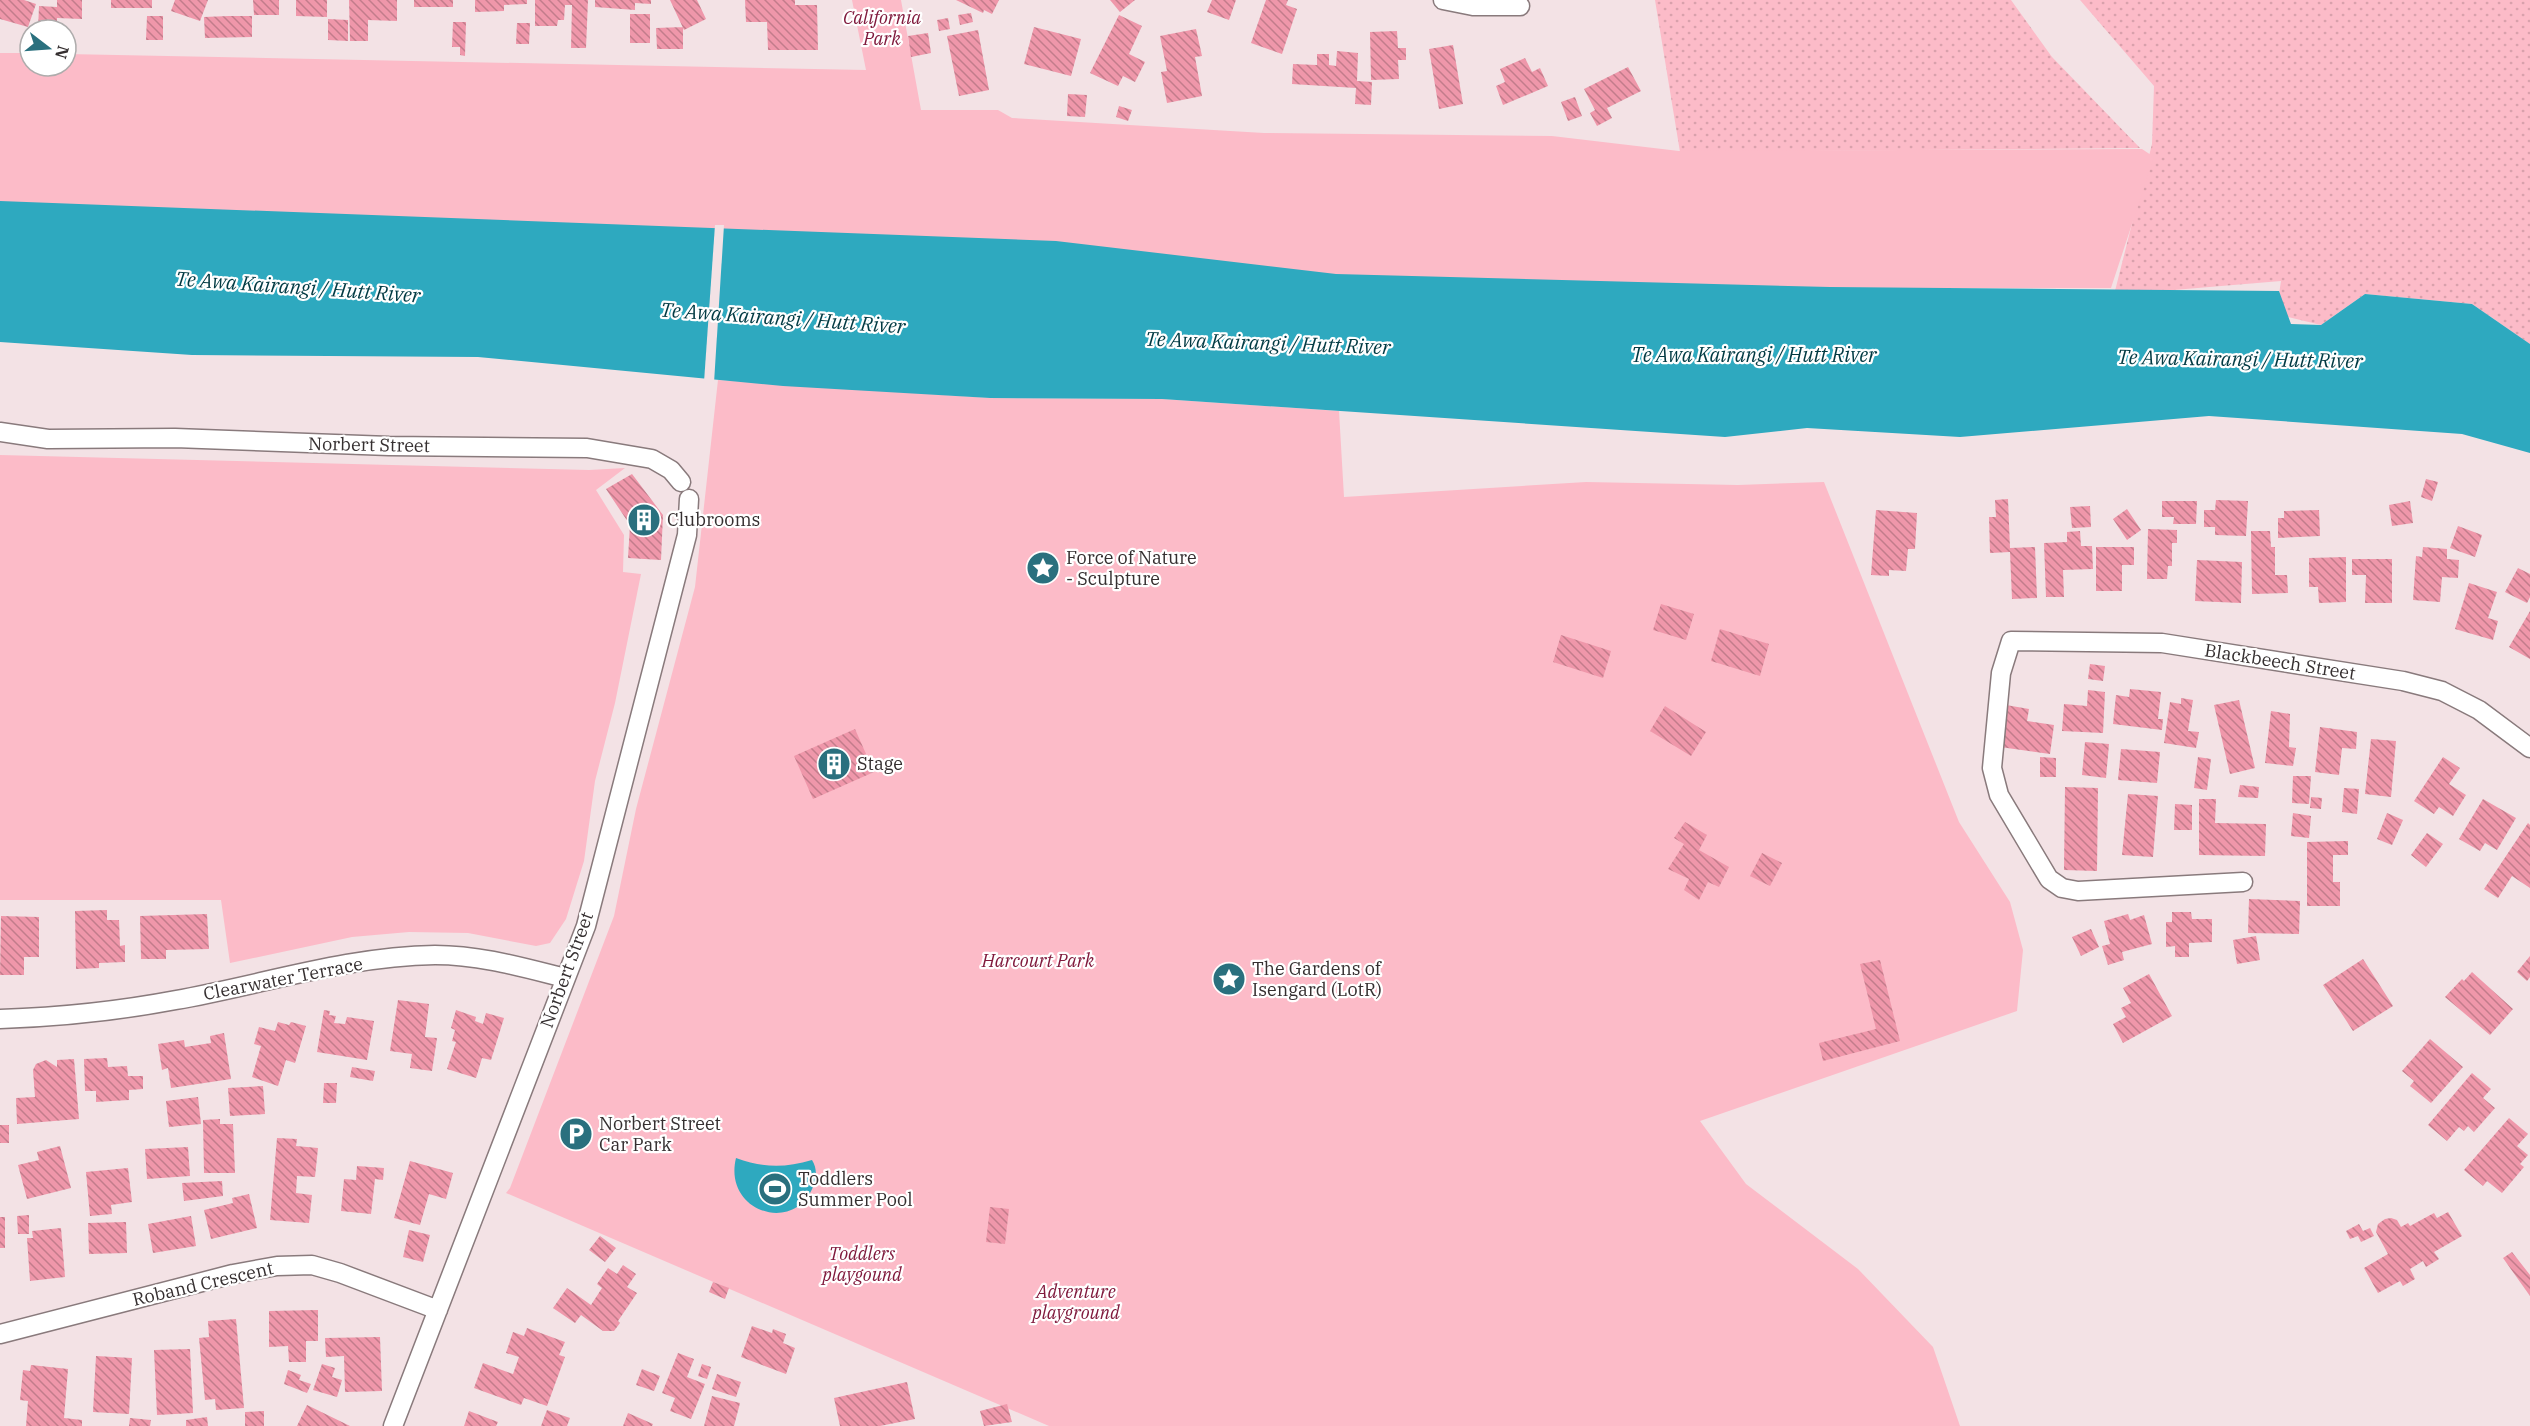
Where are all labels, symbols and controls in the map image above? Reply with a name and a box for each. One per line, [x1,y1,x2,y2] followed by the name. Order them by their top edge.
[843,6,921,50] park label: California Park
[18,18,78,78] north arrow
[51,43,74,61] text: N
[175,264,423,309] water label: Te Awa Kairangi / Hutt River
[660,295,908,340] water label: Te Awa Kairangi / Hutt River
[1145,325,1392,360] water label: Te Awa Kairangi / Hutt River
[1631,341,1878,368] water label: Te Awa Kairangi / Hutt River
[2117,343,2364,374] water label: Te Awa Kairangi / Hutt River
[308,432,430,457] street label: Norbert Street
[626,502,662,538] building icon: Clubrooms
[667,508,760,531] place label: Clubrooms
[1066,546,1197,590] place label: Force of Nature - Sculpture
[1025,550,1061,586] place icon: Force of Nature - Sculpture
[2203,638,2357,685] street label: Blackbeech Street
[816,746,852,782] building icon: Stage
[857,752,903,775] place label: Stage
[535,909,598,1031] street label: Norbert Street
[981,949,1095,972] park label: Harcourt Park
[201,952,365,1005] street label: Clearwater Terrace
[1252,957,1383,1001] place label: The Gardens of Isengard (LotR)
[1211,961,1247,997] place icon: The Gardens of Isengard (LotR)
[599,1112,721,1156] place label: Norbert Street Car Park
[558,1116,594,1152] parking icon: Norbert Street Car Park
[798,1167,913,1211] place label: Toddlers Summer Pool
[757,1171,793,1207] sports icon: Toddlers Summer Pool
[820,1242,902,1286] park label: Toddlers playgound
[130,1256,276,1311] street label: Roband Crescent
[1030,1280,1120,1324] park label: Adventure playground

